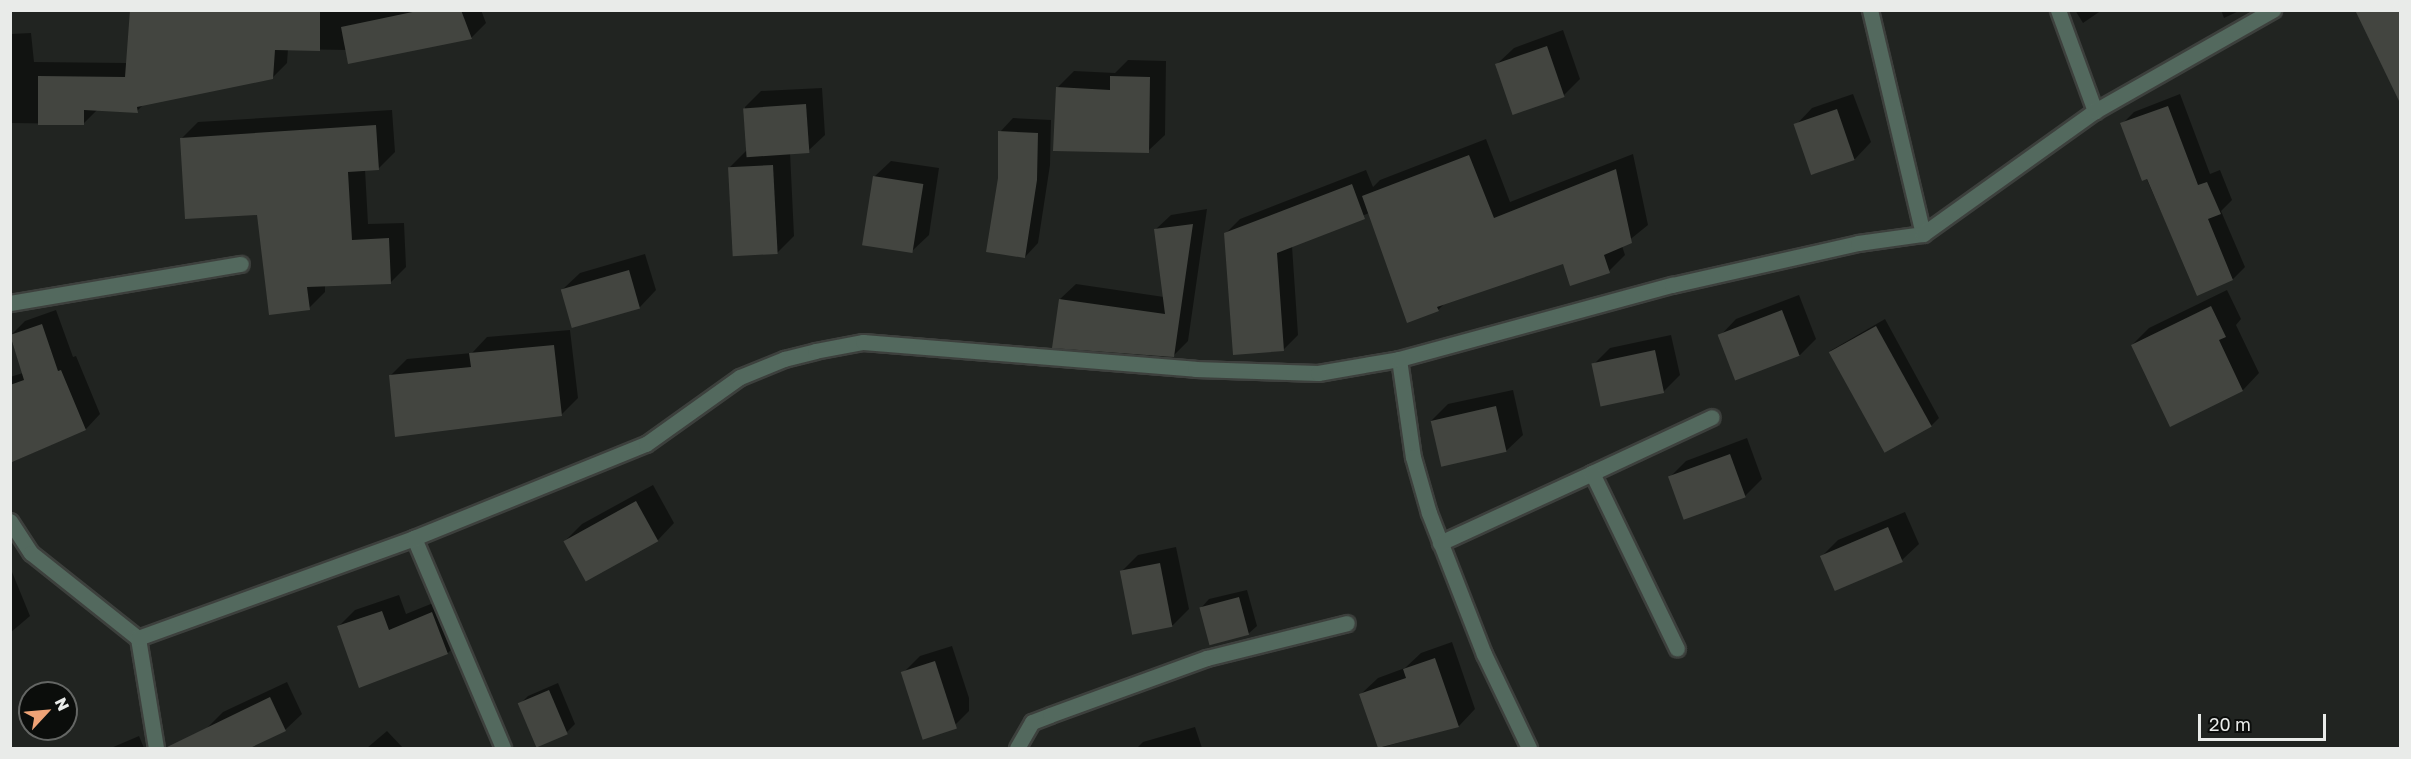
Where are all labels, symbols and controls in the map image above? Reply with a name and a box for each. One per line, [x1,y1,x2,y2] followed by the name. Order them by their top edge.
[18,681,78,741] north arrow
[51,694,74,714] text: N
[2201,702,2328,740] scale bar
[2209,713,2251,735] text: 20 m

